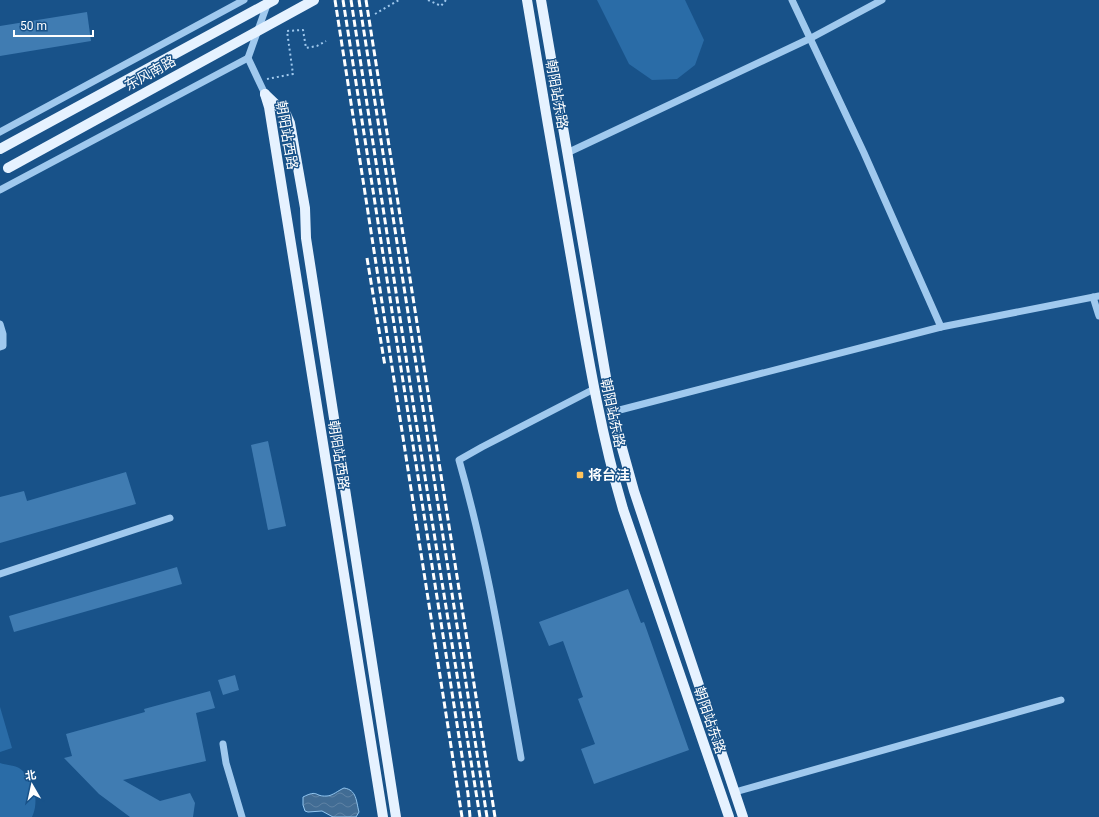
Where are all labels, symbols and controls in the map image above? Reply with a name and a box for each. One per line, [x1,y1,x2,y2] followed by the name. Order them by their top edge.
[14,12,93,38] scale bar
[20,19,47,33] text: 50 m
[122,52,178,94] street label: 东风南路
[543,58,571,130] street label: 朝阳站东路
[273,99,301,171] street label: 朝阳站西路
[598,377,628,449] street label: 朝阳站东路
[326,419,352,491] street label: 朝阳站西路
[588,467,630,483] place label: 将台洼
[575,470,585,480] marker: 将台洼
[691,684,729,756] street label: 朝阳站东路
[12,765,52,805] north arrow
[24,768,37,783] text: 北

